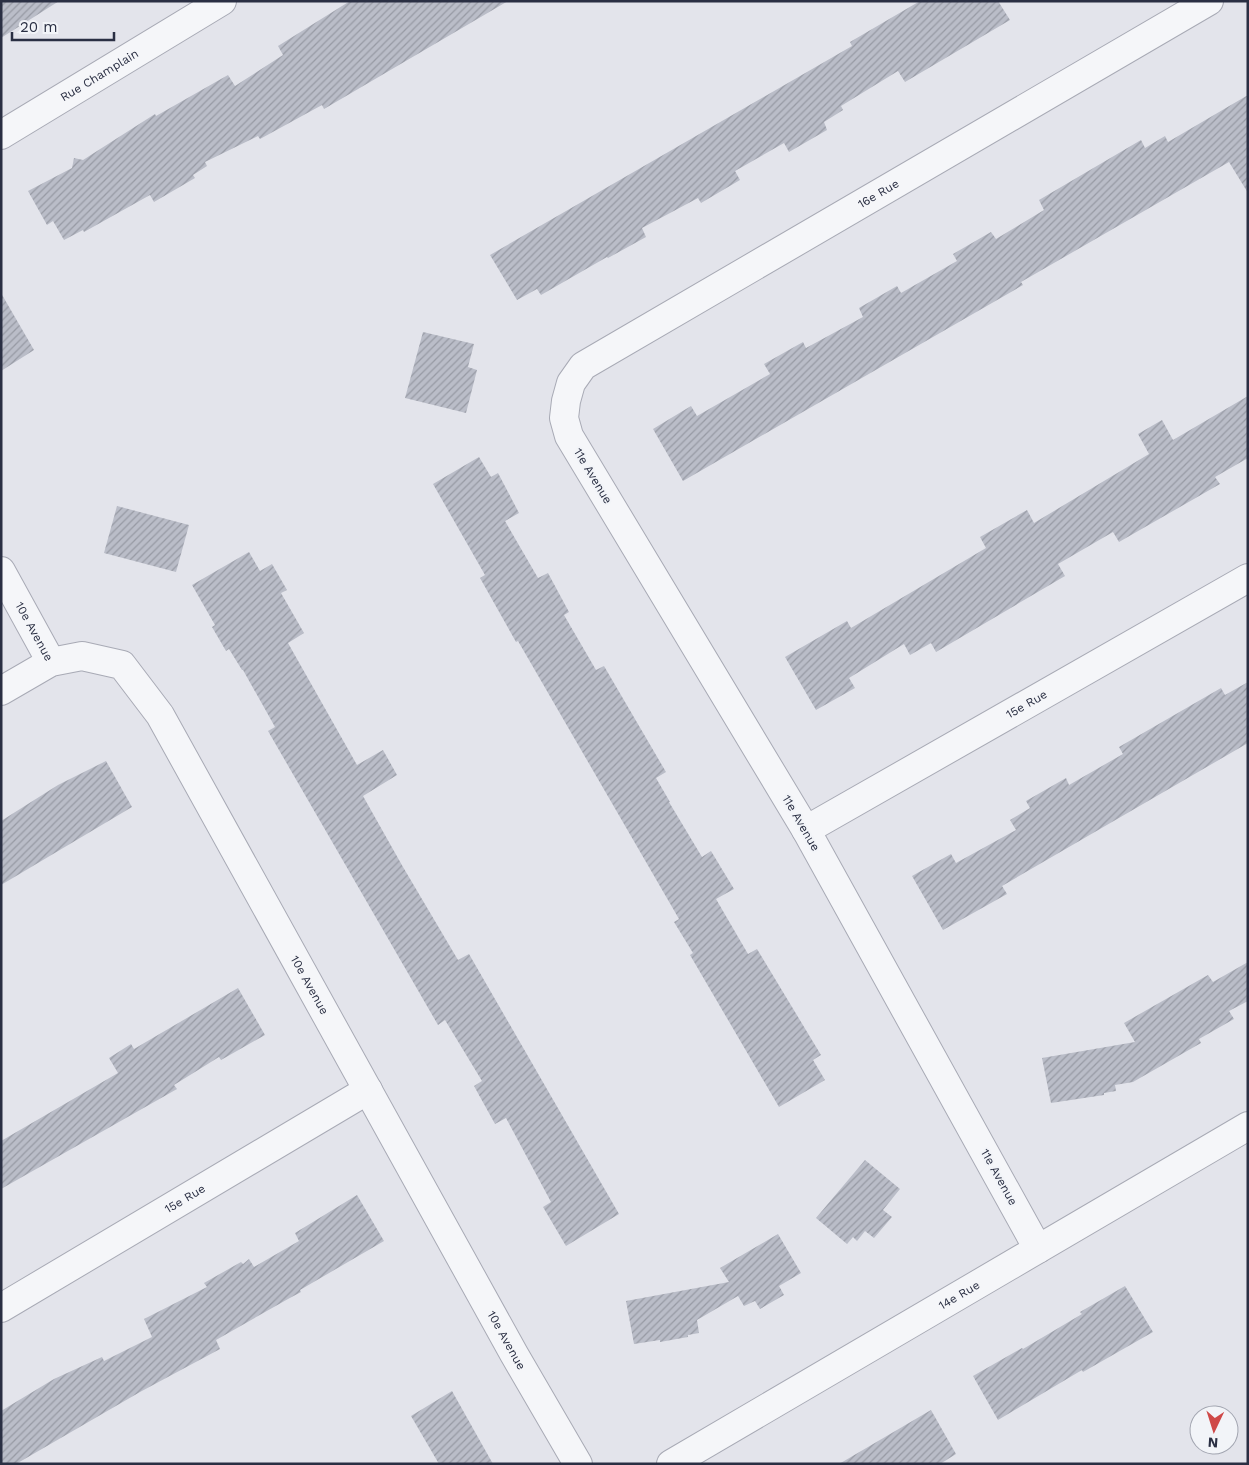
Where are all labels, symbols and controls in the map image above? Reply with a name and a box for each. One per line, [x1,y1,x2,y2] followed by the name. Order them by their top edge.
[12,10,115,42] scale bar
[20,18,58,36] text: 20 m
[58,46,141,104] street label: Rue Champlain
[855,176,902,211] street label: 16e Rue
[571,446,615,506] street label: 11e Avenue
[12,600,56,663] street label: 10e Avenue
[1004,687,1050,721] street label: 15e Rue
[779,793,823,854] street label: 11e Avenue
[288,953,332,1017] street label: 10e Avenue
[978,1146,1020,1208] street label: 11e Avenue
[162,1181,208,1216] street label: 15e Rue
[936,1278,982,1313] street label: 14e Rue
[484,1308,529,1372] street label: 10e Avenue
[1189,1405,1239,1455] north arrow
[1207,1435,1219,1451] text: N

